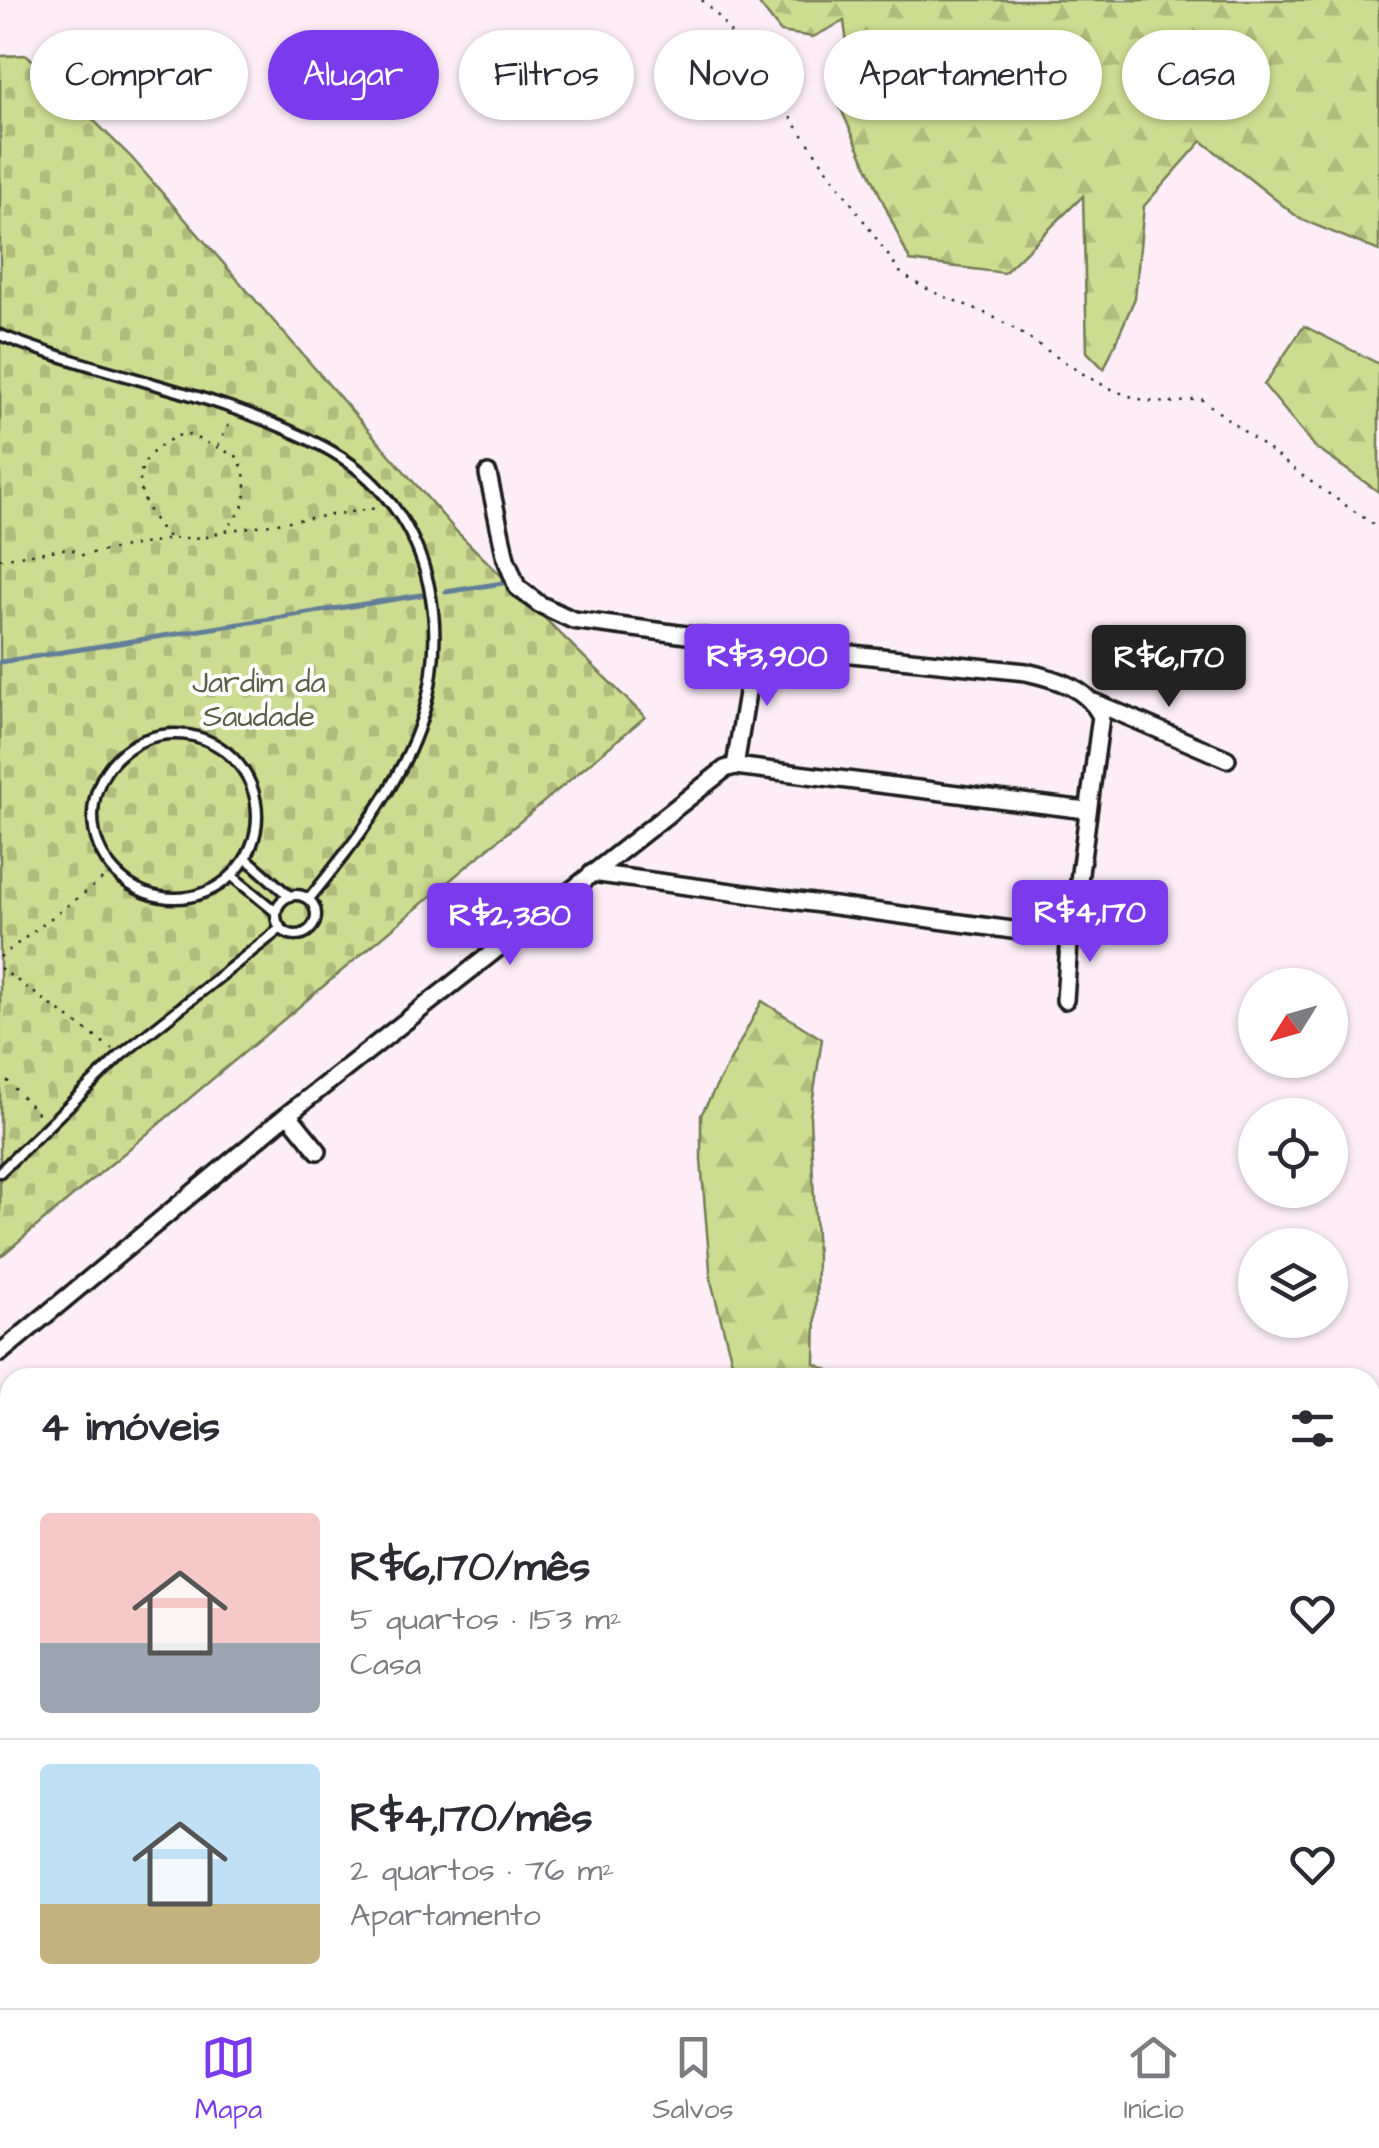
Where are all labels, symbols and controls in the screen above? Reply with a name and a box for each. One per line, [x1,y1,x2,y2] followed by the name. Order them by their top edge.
[30,30,248,120] chip: Comprar
[268,30,439,120] chip: Alugar
[459,30,634,120] chip: Filtros
[654,30,804,120] chip: Novo
[824,30,1102,120] chip: Apartamento
[1122,30,1270,120] chip: Casa
[675,624,859,709] pin: R$3,900
[1077,625,1261,710] pin: R$6,170
[706,634,828,679] text: R$3,900
[1114,635,1224,680] text: R$6,170
[192,662,326,738] park label: Jardim da Saudade
[998,880,1182,965] pin: R$4,170
[418,883,602,968] pin: R$2,380
[1034,890,1146,935] text: R$4,170
[449,893,571,938] text: R$2,380
[1238,968,1348,1078] north arrow
[1238,968,1348,1338] map controls
[1238,1098,1348,1208] button: locate
[1238,1228,1348,1338] button: layers
[40,1399,220,1457] text: 4 imóveis
[1285,1401,1340,1456] icon: filters
[350,1539,590,1597] text: R$6,170/mês
[120,1553,240,1673] icon: home
[1285,1586,1340,1641] icon: heart
[350,1597,622,1642] text: 5 quartos · 153 m²
[350,1642,421,1687] text: Casa
[350,1790,593,1848] text: R$4,170/mês
[120,1804,240,1924] icon: home
[1285,1837,1340,1892] icon: heart
[350,1848,614,1893] text: 2 quartos · 76 m²
[350,1893,541,1938] text: Apartamento
[195,2030,262,2129] tab: Mapa
[653,2030,734,2129] tab: Salvos
[1124,2030,1184,2129] tab: Início

